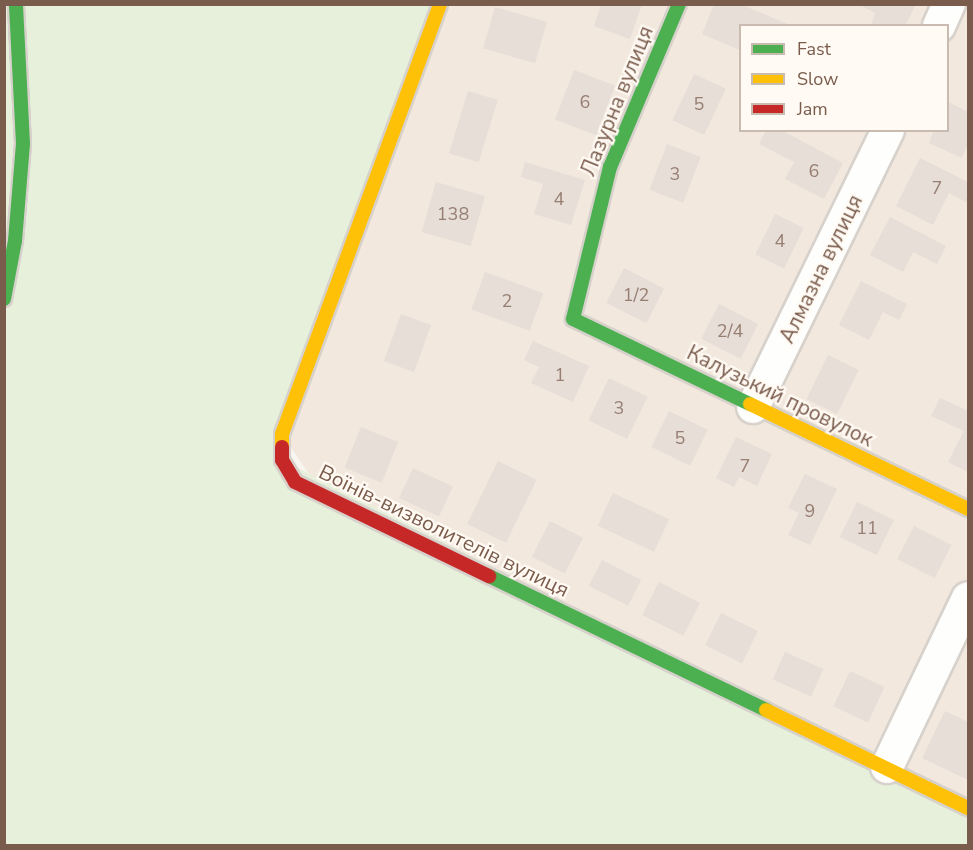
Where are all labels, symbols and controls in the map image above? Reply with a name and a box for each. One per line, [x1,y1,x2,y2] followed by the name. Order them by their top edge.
[575,22,659,180] street label: Лазурна вулиця
[739,24,949,132] legend
[797,37,831,61] text: Fast
[797,67,838,91] text: Slow
[580,91,590,113] house number: 6
[694,93,704,115] house number: 5
[797,97,828,121] text: Jam
[809,160,819,182] house number: 6
[670,163,680,185] house number: 3
[932,177,942,199] house number: 7
[554,188,564,210] house number: 4
[774,191,868,347] street label: Алмазна вулиця
[437,203,469,225] house number: 138
[775,230,785,252] house number: 4
[623,284,649,306] house number: 1/2
[502,290,512,312] house number: 2
[717,320,743,342] house number: 2/4
[683,340,877,452] street label: Калузький провулок
[555,364,565,386] house number: 1
[614,397,624,419] house number: 3
[675,427,685,449] house number: 5
[740,455,750,477] house number: 7
[315,459,573,603] street label: Воїнів-визволителів вулиця
[805,500,815,522] house number: 9
[856,517,878,539] house number: 11

